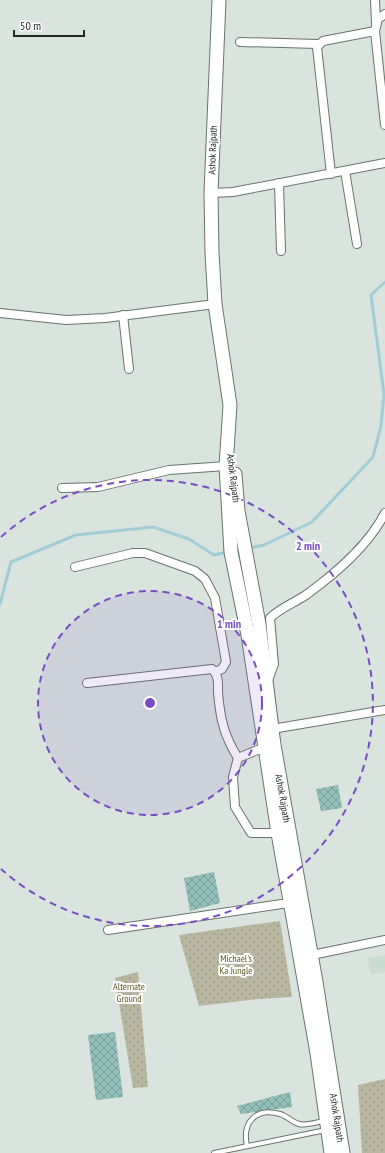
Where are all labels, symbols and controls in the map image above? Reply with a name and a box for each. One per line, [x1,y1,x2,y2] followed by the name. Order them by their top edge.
[14,12,84,38] scale bar
[20,18,41,33] text: 50 m
[205,125,220,175] street label: Ashok Rajpath
[224,453,243,503] street label: Ashok Rajpath
[296,538,320,553] text: 2 min
[217,616,241,631] text: 1 min
[143,696,157,710] centre of rings
[272,773,294,824] street label: Ashok Rajpath
[220,952,252,977] park label: Michael's Ka Jungle
[113,980,145,1005] park label: Alternate Ground
[327,1092,347,1143] street label: Ashok Rajpath

